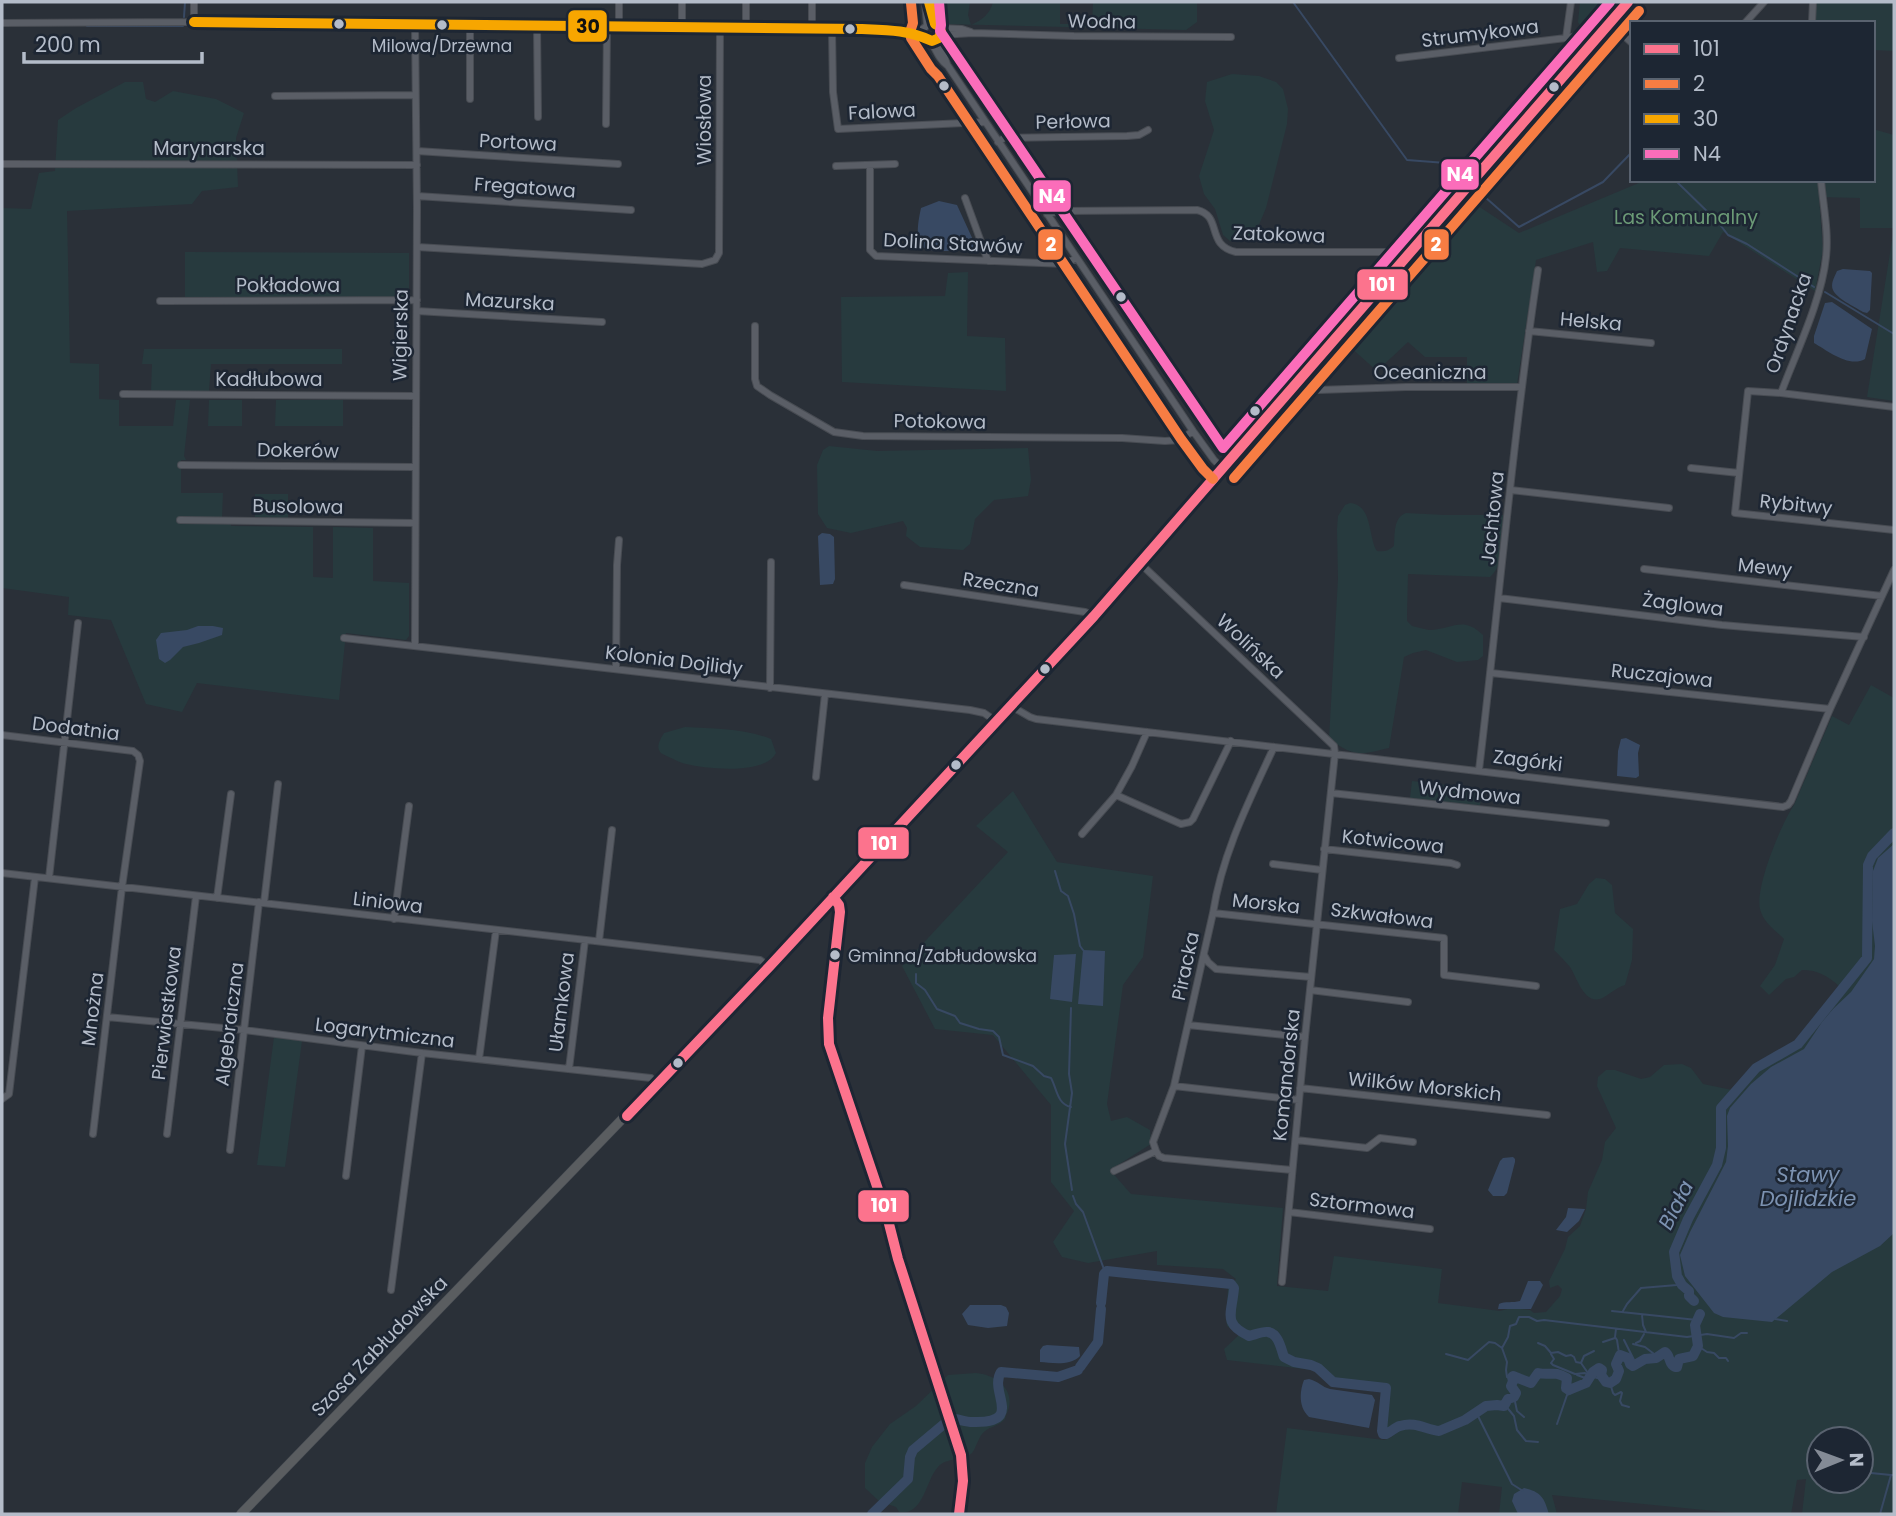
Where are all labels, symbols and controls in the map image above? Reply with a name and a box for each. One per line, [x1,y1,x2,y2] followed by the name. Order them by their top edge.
[1067,7,1137,36] street label: Wodna
[567,9,608,43] line badge: 30
[576,13,600,40] text: 30
[1420,13,1540,54] street label: Strumykowa
[332,17,346,31] unlabelled marker
[435,18,449,32] marker: Milowa/Drzewna
[24,21,203,65] scale bar
[1630,21,1875,182] legend
[843,22,857,36] unlabelled marker
[35,30,101,59] text: 200 m
[372,34,512,58] place label: Milowa/Drzewna
[1693,34,1720,63] text: 101
[1693,69,1705,98] text: 2
[691,75,718,165] street label: Wiosłowa
[937,79,951,93] unlabelled marker
[1547,80,1561,94] unlabelled marker
[848,96,917,127] street label: Falowa
[1693,104,1719,133] text: 30
[1035,107,1111,136] street label: Perłowa
[478,127,558,158] street label: Portowa
[153,135,265,162] street label: Marynarska
[1693,139,1721,168] text: N4
[1440,158,1480,191] line badge: N4
[1446,161,1474,188] text: N4
[473,170,577,205] street label: Fregatowa
[1032,179,1072,213] line badge: N4
[1038,183,1066,210] text: N4
[1614,204,1758,231] park label: Las Komunalny
[1232,219,1326,250] street label: Zatokowa
[883,226,1024,261] street label: Dolina Stawów
[1037,228,1064,261] line badge: 2
[1423,228,1450,261] line badge: 2
[1046,231,1057,258] text: 2
[1431,231,1442,258] text: 2
[1356,268,1409,301] line badge: 101
[1759,269,1818,377] street label: Ordynacka
[1369,271,1395,298] text: 101
[236,272,340,299] street label: Pokładowa
[465,286,555,317] street label: Mazurska
[386,289,415,381] street label: Wigierska
[1114,290,1128,304] unlabelled marker
[1559,305,1623,338] street label: Helska
[1373,359,1487,386] street label: Oceaniczna
[215,366,323,393] street label: Kadłubowa
[1248,404,1262,418] unlabelled marker
[893,407,987,436] street label: Potokowa
[257,436,340,465] street label: Dokerów
[1474,470,1511,566] street label: Jachtowa
[1758,487,1834,522] street label: Rybitwy
[252,492,344,521] street label: Busolowa
[1736,551,1794,584] street label: Mewy
[961,565,1041,604] street label: Rzeczna
[1641,586,1725,623] street label: Żaglowa
[1210,608,1291,685] street label: Wolińska
[604,639,745,682] street label: Kolonia Dojlidy
[1610,657,1714,694] street label: Ruczajowa
[1038,662,1052,676] unlabelled marker
[31,710,121,747] street label: Dodatnia
[1492,743,1564,778] street label: Zagórki
[949,758,963,772] unlabelled marker
[1418,774,1522,811] street label: Wydmowa
[1340,823,1445,860] street label: Kotwicowa
[857,826,910,860] line badge: 101
[871,830,897,857] text: 101
[351,885,424,920] street label: Liniowa
[1231,887,1301,920] street label: Morska
[1329,896,1435,935] street label: Szkwałowa
[1165,929,1206,1003] street label: Piracka
[145,944,188,1082] street label: Pierwiastkowa
[848,944,1037,968] place label: Gminna/Zabłudowska
[828,948,842,962] marker: Gminna/Zabłudowska
[542,951,581,1054] street label: Ułamkowa
[208,961,250,1088] street label: Algebraiczna
[75,971,110,1048] street label: Mnożna
[1266,1008,1307,1142] street label: Komandorska
[314,1011,456,1054] street label: Logarytmiczna
[671,1056,685,1070] unlabelled marker
[1347,1065,1503,1108] street label: Wilków Morskich
[1760,1160,1856,1213] water label: Stawy Dojlidzkie
[1651,1175,1700,1234] water label: Biała
[1308,1186,1416,1225] street label: Sztormowa
[857,1189,910,1223] line badge: 101
[871,1192,897,1219] text: 101
[305,1270,454,1423] street label: Szosa Zabłudowska
[1805,1425,1875,1495] north arrow
[1843,1452,1870,1467] text: N

